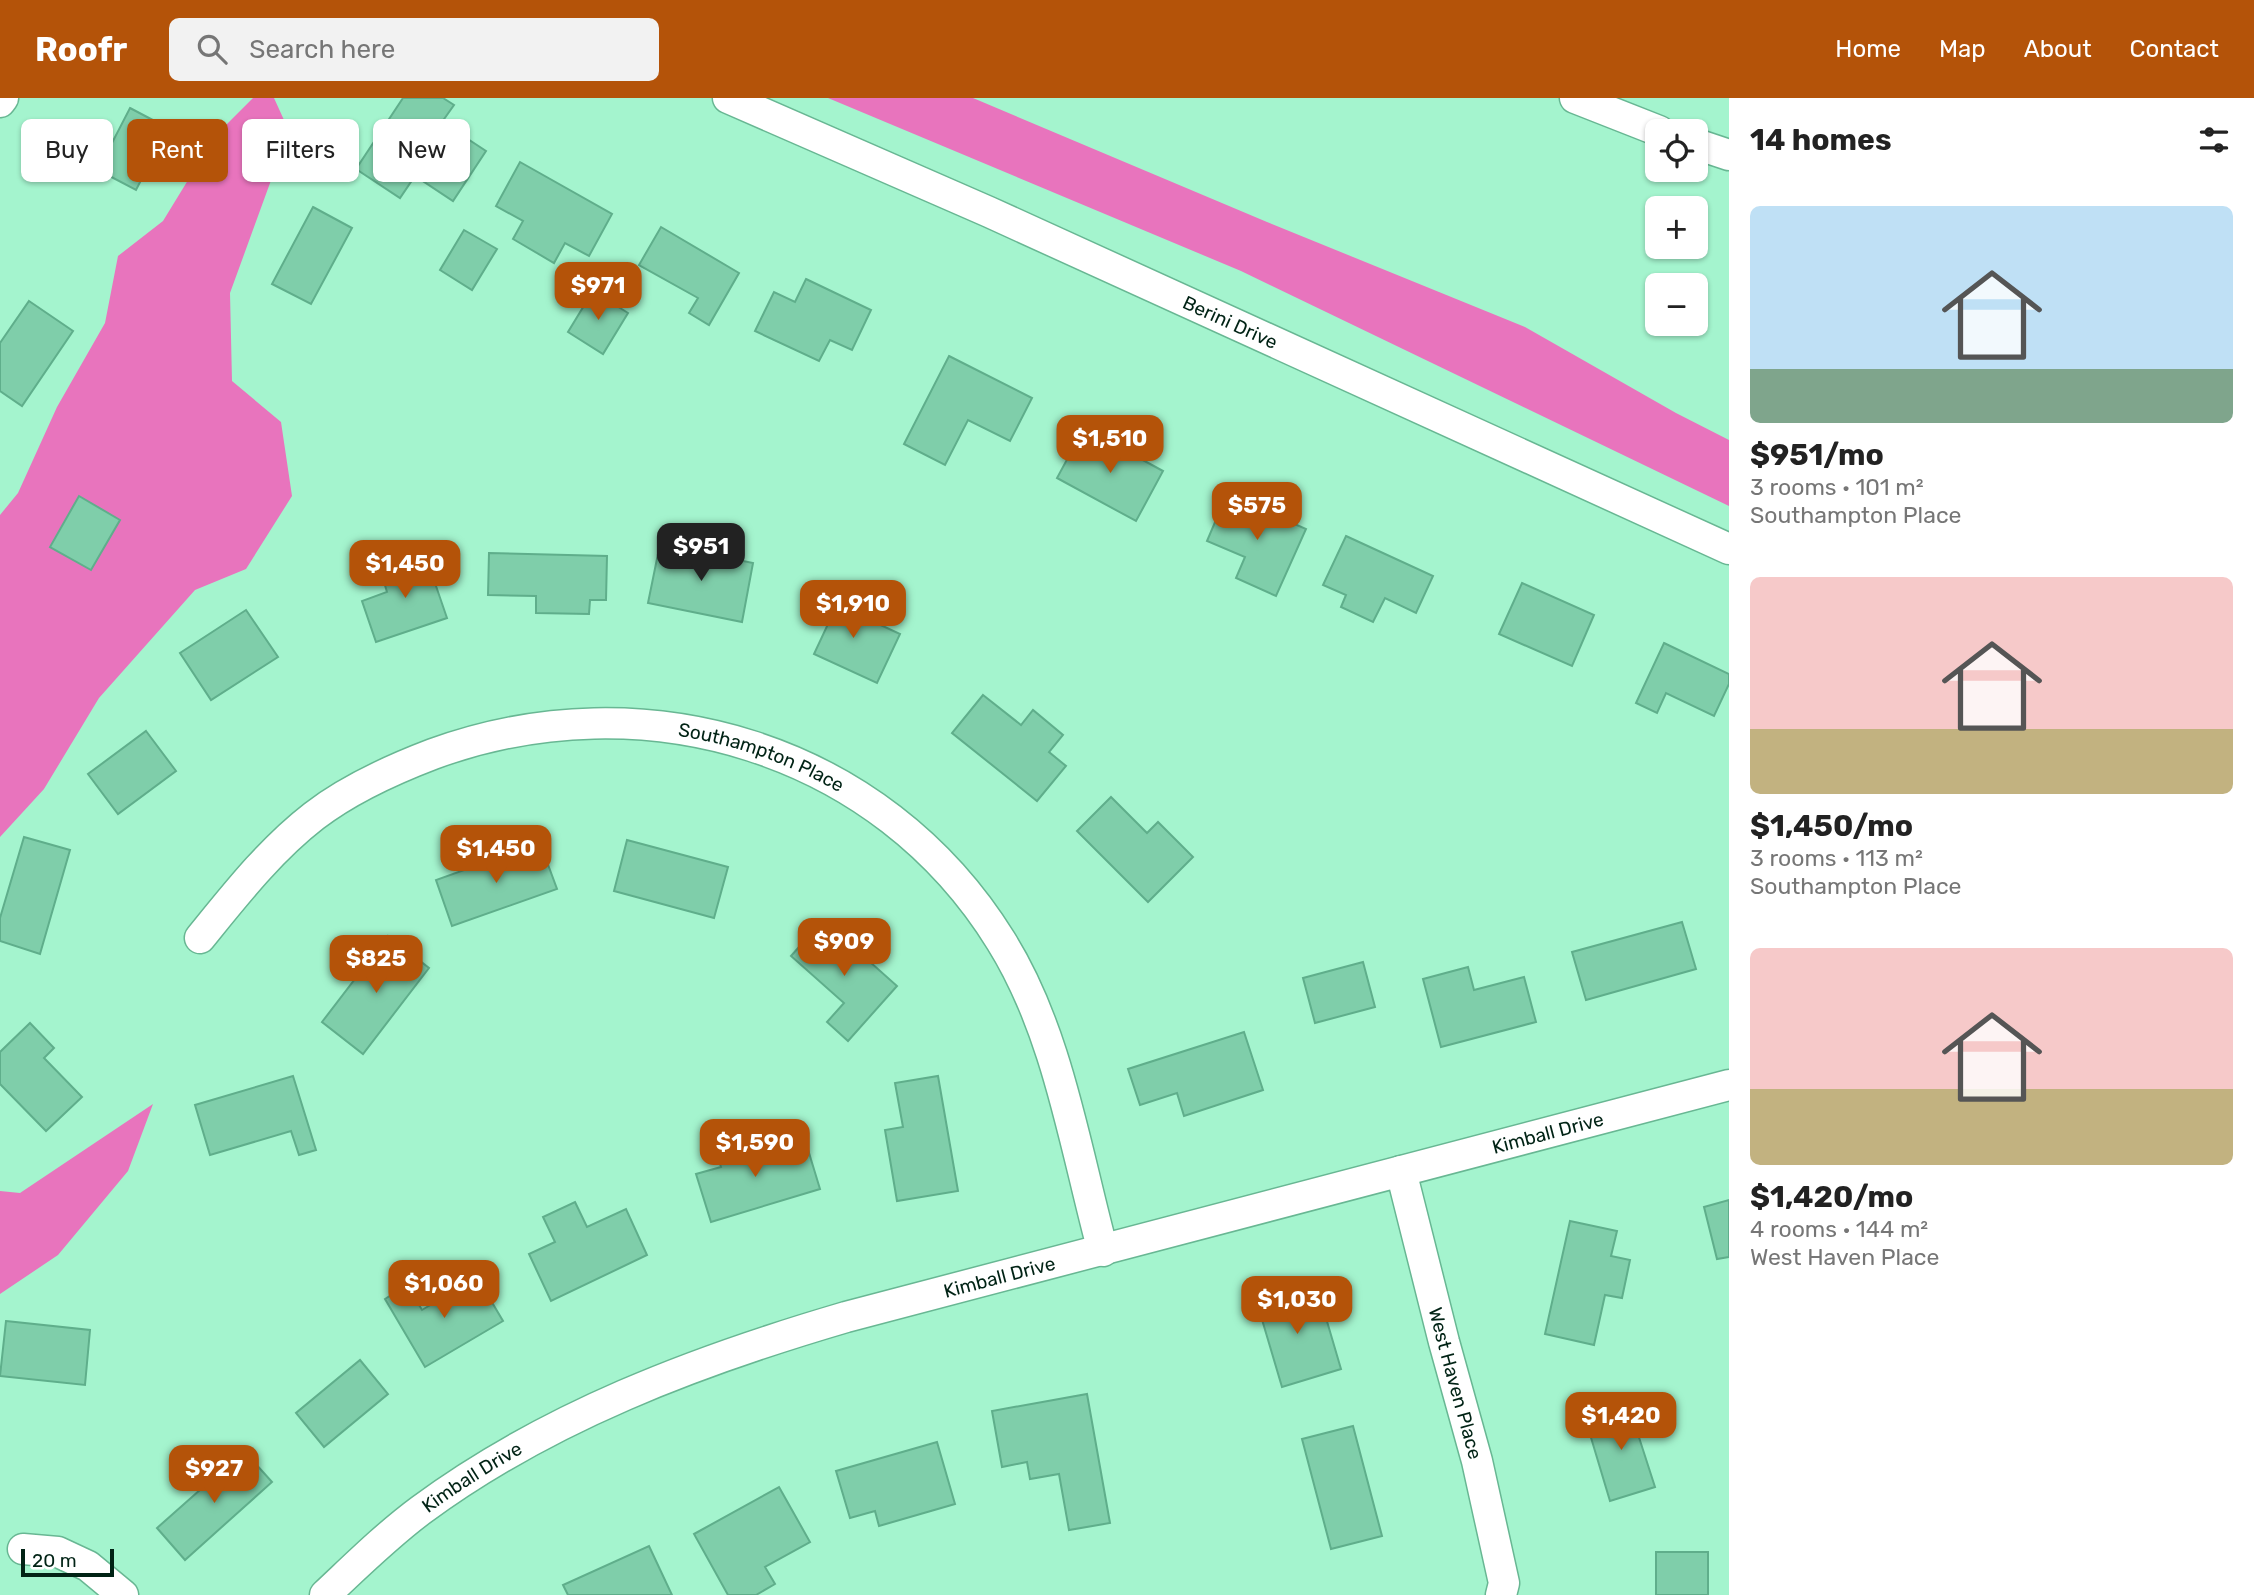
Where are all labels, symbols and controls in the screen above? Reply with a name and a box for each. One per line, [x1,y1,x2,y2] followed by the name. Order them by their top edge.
[169,18,659,81] search box
[35,30,127,69] text: Roofr
[193,30,231,68] icon: search
[249,34,395,65] text: Search here
[1835,35,1901,63] text: Home
[1939,35,1986,63] text: Map
[2024,35,2092,63] text: About
[2130,35,2219,63] text: Contact
[21,119,113,182] chip: Buy
[127,119,228,182] chip: Rent
[242,119,359,182] chip: Filters
[373,119,470,182] chip: New
[1645,119,1708,336] map controls
[1645,119,1708,182] button: locate
[2195,121,2233,159] icon: filters
[1750,122,1892,158] text: 14 homes
[1645,196,1708,259] button: +
[1929,252,2055,378] icon: home
[557,262,639,322] pin: $971
[571,271,625,299] text: $971
[1645,273,1708,336] button: −
[1179,291,1281,354] street label: Berini Drive
[1053,416,1167,475] pin: $1,510
[1073,424,1147,452] text: $1,510
[1750,437,1884,473] text: $951/mo
[1750,473,1924,501] text: 3 rooms · 101 m²
[1216,482,1298,542] pin: $575
[1228,491,1286,519] text: $575
[1750,501,1961,529] text: Southampton Place
[660,524,742,583] pin: $951
[673,532,729,560] text: $951
[348,540,462,600] pin: $1,450
[365,549,445,577] text: $1,450
[796,580,910,640] pin: $1,910
[816,589,890,617] text: $1,910
[1929,623,2055,749] icon: home
[677,718,848,797] street label: Southampton Place
[1750,808,1913,844] text: $1,450/mo
[439,826,553,885] pin: $1,450
[456,834,536,862] text: $1,450
[1750,844,1923,872] text: 3 rooms · 113 m²
[1750,872,1961,900] text: Southampton Place
[803,918,885,978] pin: $909
[814,927,874,955] text: $909
[335,936,417,995] pin: $825
[346,944,406,972] text: $825
[1929,994,2055,1120] icon: home
[1490,1107,1606,1159] street label: Kimball Drive
[698,1119,812,1179] pin: $1,590
[716,1128,794,1156] text: $1,590
[1750,1179,1913,1215] text: $1,420/mo
[1750,1215,1928,1243] text: 4 rooms · 144 m²
[1750,1243,1939,1271] text: West Haven Place
[941,1252,1058,1303] street label: Kimball Drive
[387,1260,501,1320] pin: $1,060
[404,1269,484,1297] text: $1,060
[1240,1276,1354,1336] pin: $1,030
[1257,1285,1337,1313] text: $1,030
[1424,1305,1487,1462] street label: West Haven Place
[1564,1392,1678,1452] pin: $1,420
[1581,1401,1661,1429] text: $1,420
[417,1437,526,1518] street label: Kimball Drive
[173,1446,255,1505] pin: $927
[185,1454,243,1482] text: $927
[21,1546,114,1578] scale bar
[32,1549,77,1572] text: 20 m

